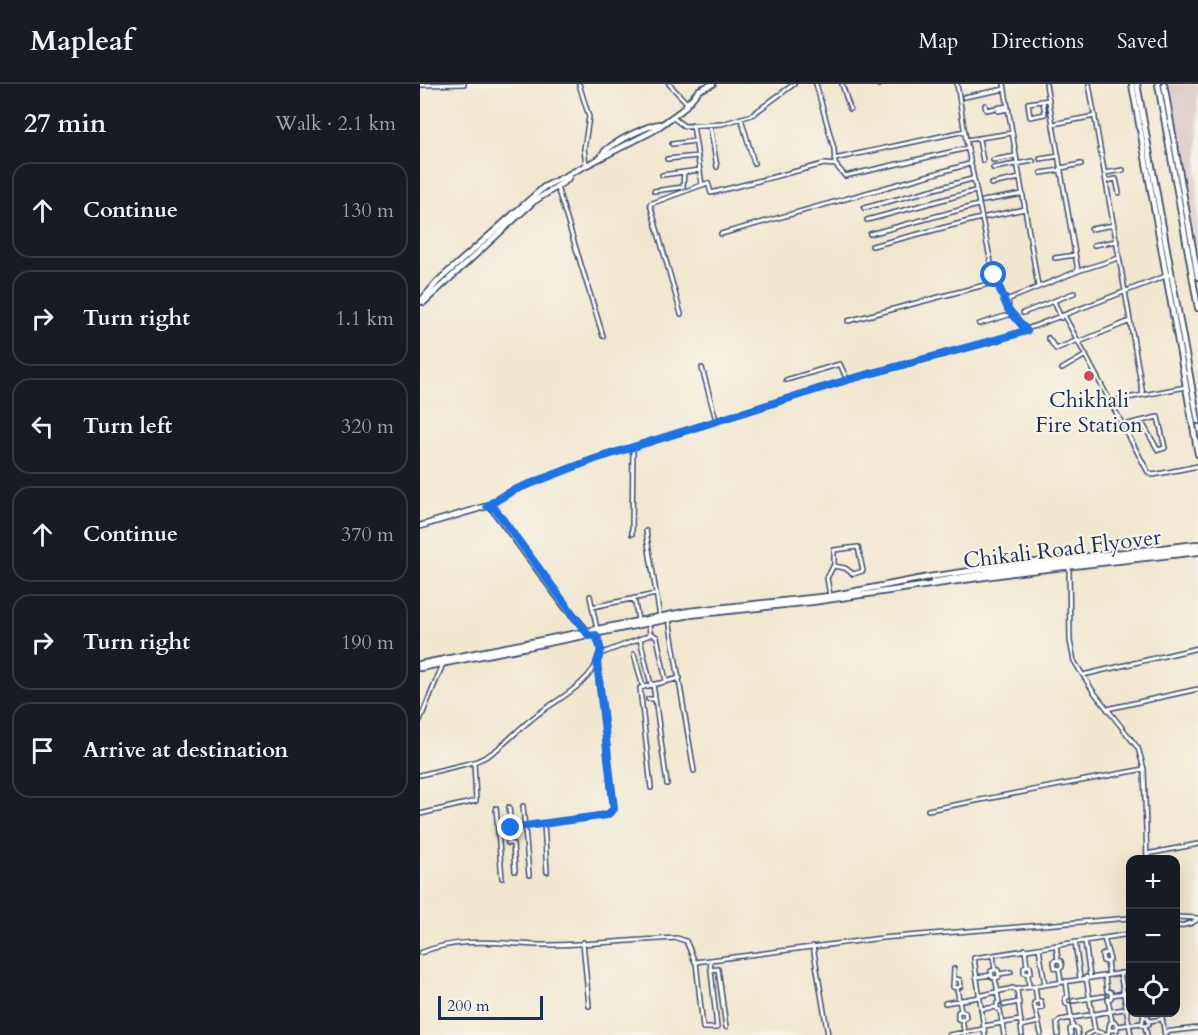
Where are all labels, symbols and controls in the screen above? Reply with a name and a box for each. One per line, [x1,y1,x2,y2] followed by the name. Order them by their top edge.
[30,22,133,60] text: Mapleaf
[918,27,958,56] text: Map
[991,27,1084,56] text: Directions
[1117,27,1168,56] text: Saved
[24,106,107,141] text: 27 min
[275,110,396,137] text: Walk · 2.1 km
[26,194,59,227] icon: ahead
[83,195,178,225] text: Continue
[341,197,394,224] text: 130 m
[980,261,1006,287] route start
[26,302,59,335] icon: right
[83,303,190,333] text: Turn right
[335,305,394,332] text: 1.1 km
[1082,369,1096,383] marker: Chikhali Fire Station
[1035,385,1143,440] place label: Chikhali Fire Station
[26,410,59,443] icon: left
[83,411,172,441] text: Turn left
[341,413,394,440] text: 320 m
[26,518,59,551] icon: ahead
[83,519,178,549] text: Continue
[341,521,394,548] text: 370 m
[961,522,1164,576] street label: Chikali Road Flyover
[26,626,59,659] icon: right
[83,627,190,657] text: Turn right
[341,629,394,656] text: 190 m
[26,734,59,767] icon: arrive
[83,735,288,765] text: Arrive at destination
[497,814,523,840] route end
[1126,855,1180,1017] map controls
[1126,855,1180,909] button: +
[1126,909,1180,963] button: −
[1126,963,1180,1017] button: locate
[438,993,543,1020] scale bar
[447,995,489,1017] text: 200 m

